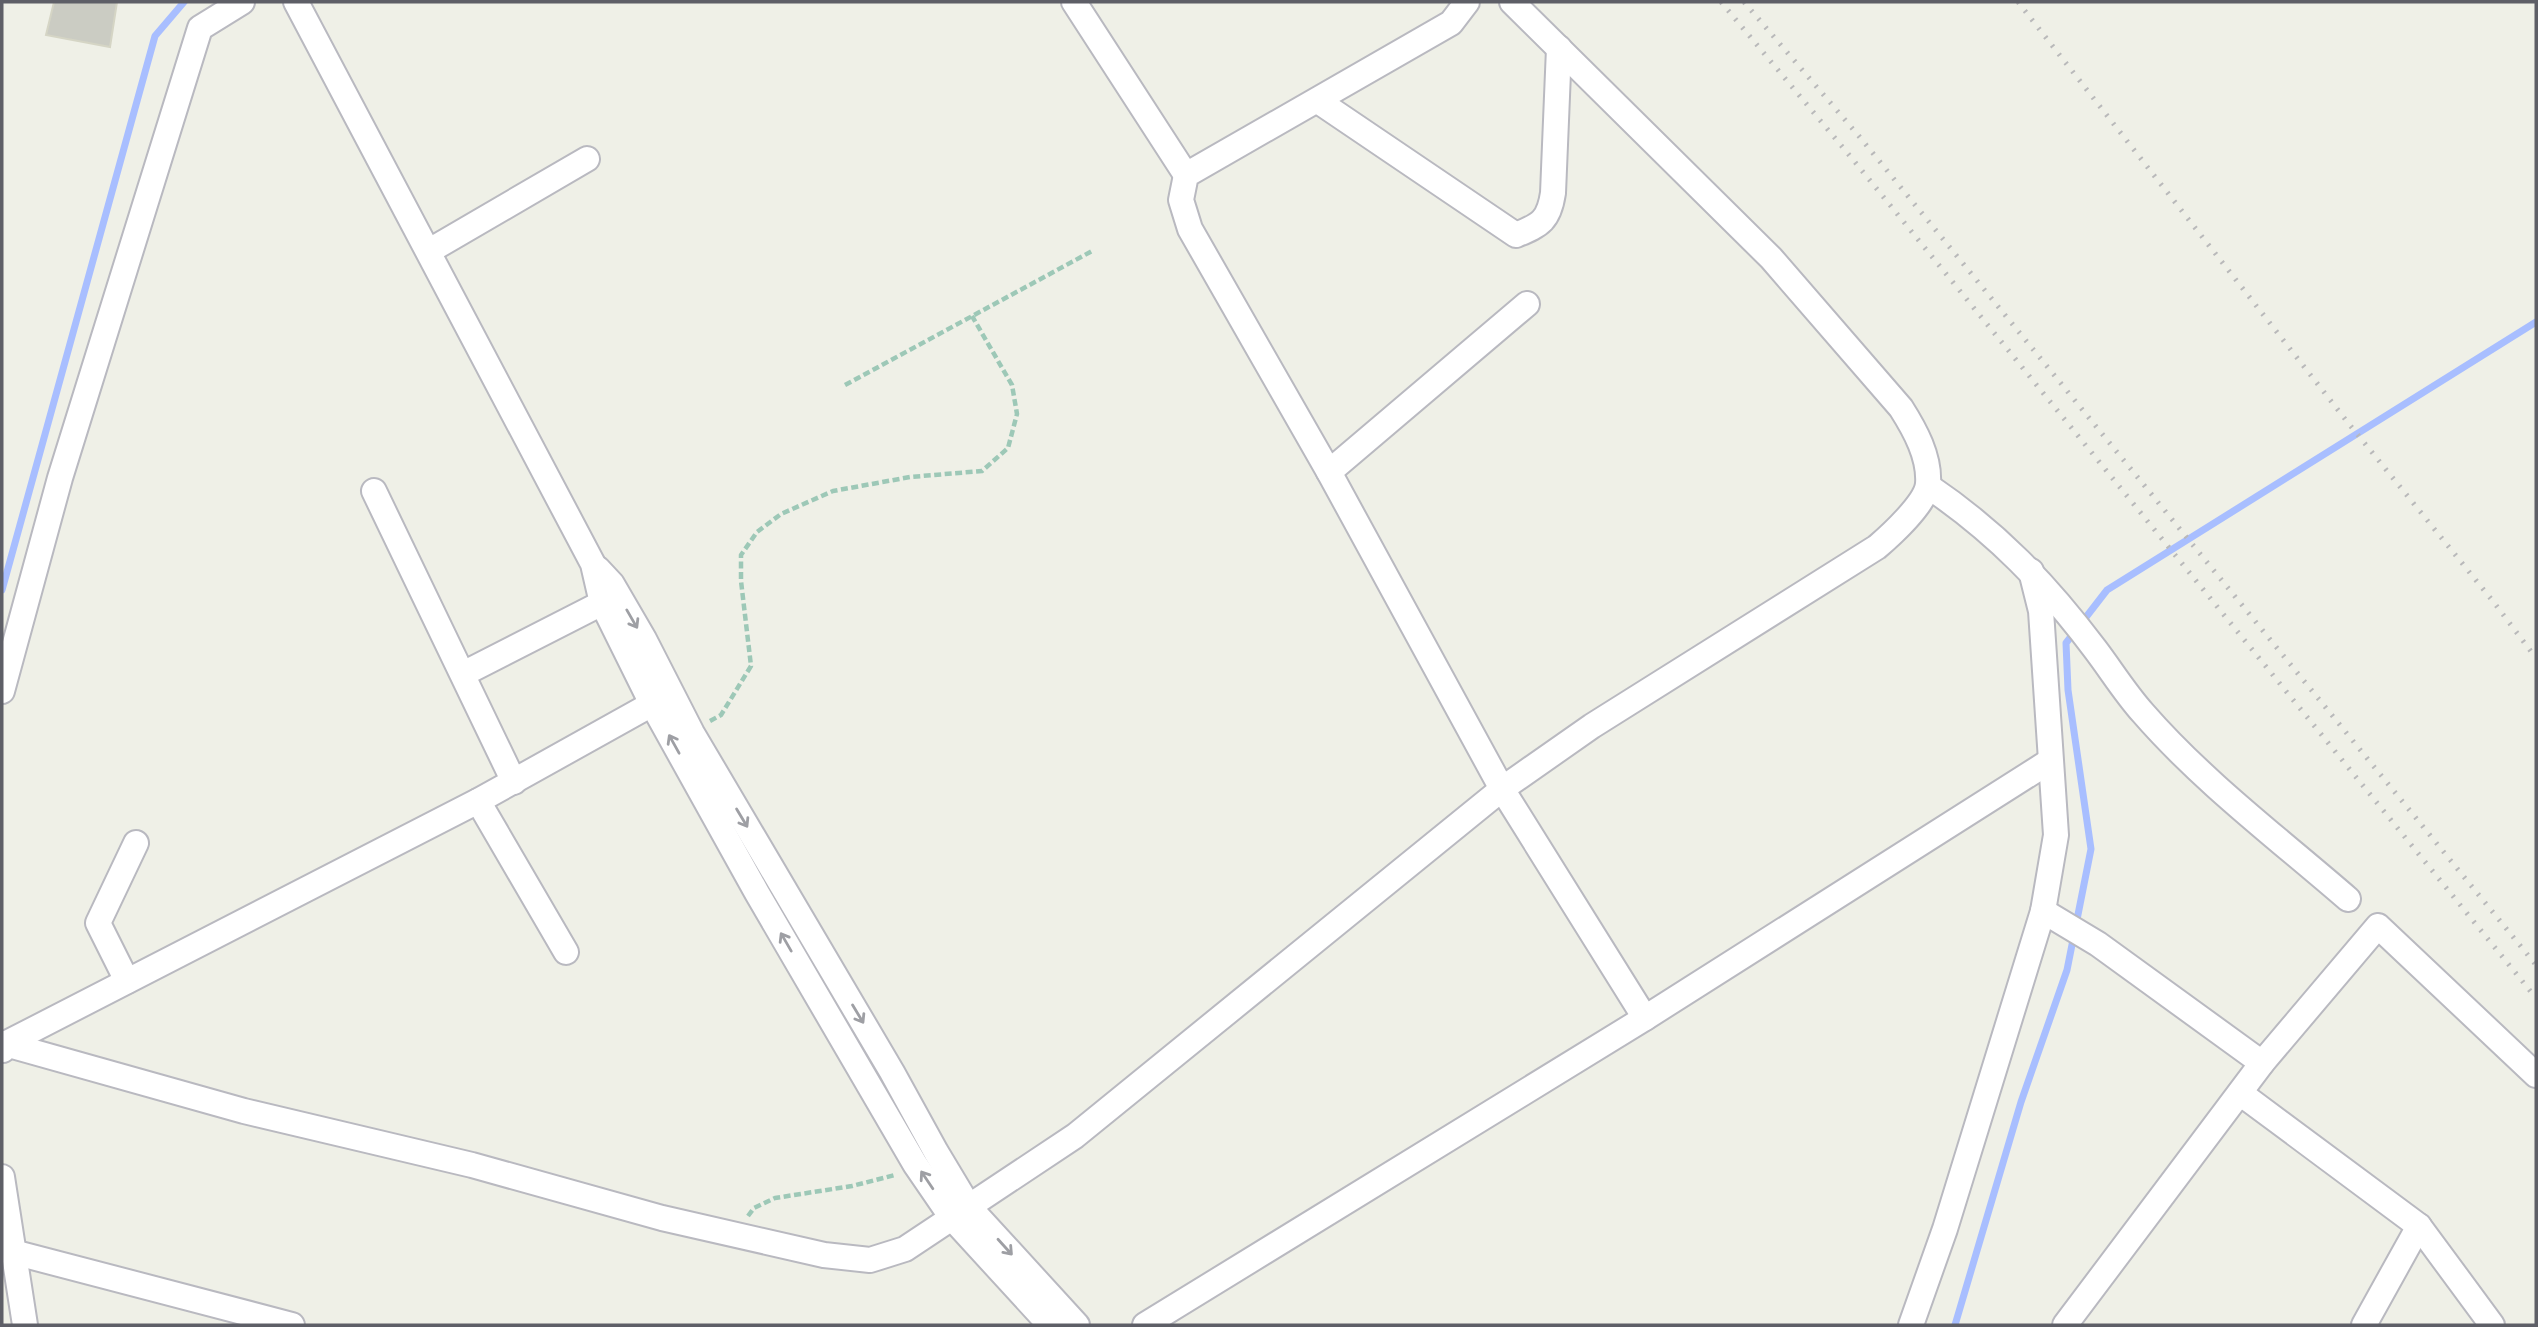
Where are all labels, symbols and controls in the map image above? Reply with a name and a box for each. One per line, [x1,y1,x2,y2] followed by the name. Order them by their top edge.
[625,608,639,628] one-way arrow
[667,735,681,755] one-way arrow
[735,807,749,827] one-way arrow
[779,933,793,953] one-way arrow
[851,1003,865,1023] one-way arrow
[919,1171,933,1191] one-way arrow
[997,1237,1013,1255] one-way arrow

